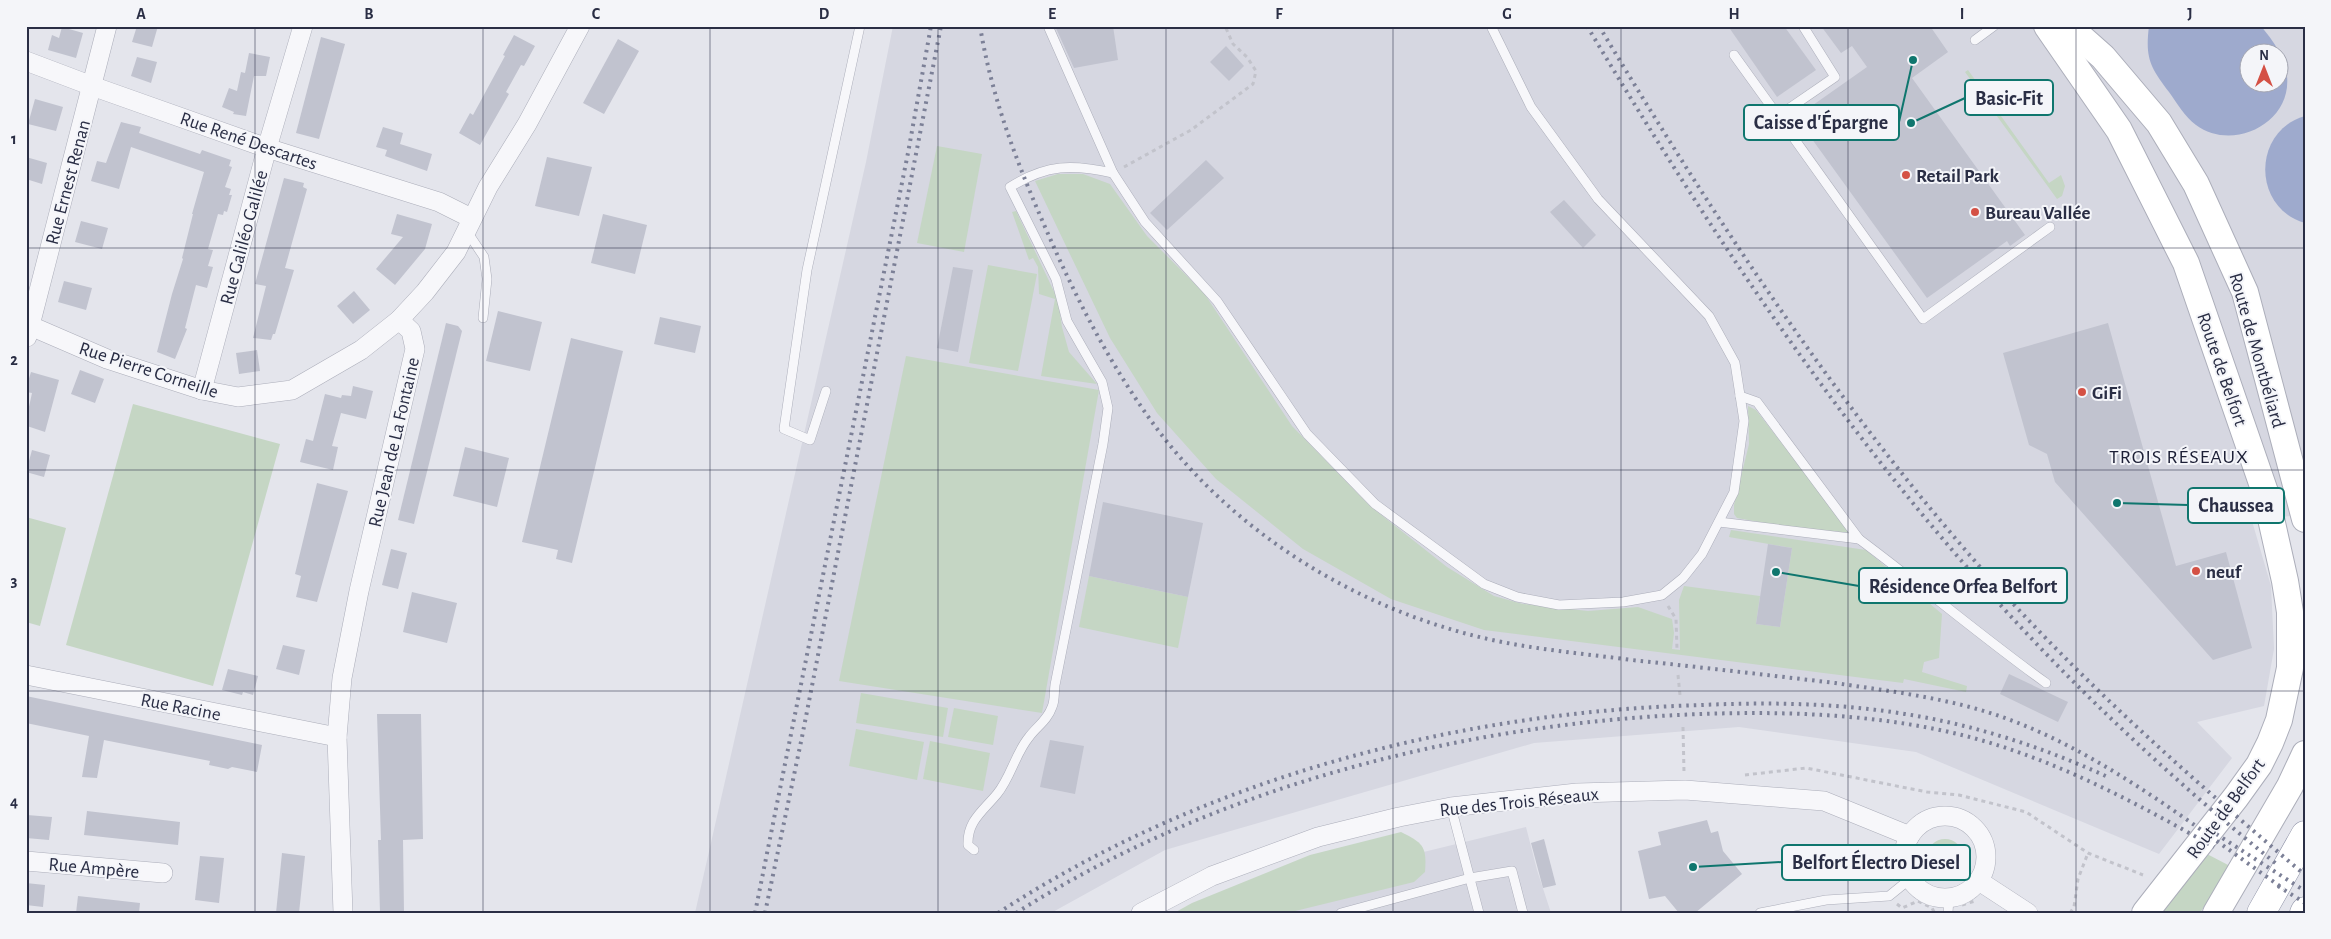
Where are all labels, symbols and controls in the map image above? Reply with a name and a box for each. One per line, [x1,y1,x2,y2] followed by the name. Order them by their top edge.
[136,6,146,22] text: A
[364,6,374,22] text: B
[592,6,601,22] text: C
[819,6,830,22] text: D
[1048,6,1056,22] text: E
[1275,6,1283,22] text: F
[1502,6,1512,22] text: G
[1728,6,1740,22] text: H
[1960,6,1964,22] text: I
[2187,6,2193,22] text: J
[2238,42,2288,92] north arrow
[2259,49,2269,63] text: N
[1965,80,2053,115] callout: Basic-Fit
[1975,89,2043,109] text: Basic-Fit
[1744,105,1899,140] callout: Caisse d'Épargne
[178,109,319,174] street label: Rue René Descartes
[1754,109,1888,133] text: Caisse d'Épargne
[43,118,94,247] street label: Rue Ernest Renan
[11,131,17,147] text: 1
[1916,167,1999,186] place label: Retail Park
[217,168,272,307] street label: Rue Galiléo Galilée
[1900,169,1912,181] marker: Retail Park
[1985,204,2090,223] place label: Bureau Vallée
[1969,206,1981,218] marker: Bureau Vallée
[2225,271,2288,430] street label: Route de Montbéliard
[2193,310,2250,429] street label: Route de Belfort
[77,339,221,402] street label: Rue Pierre Corneille
[10,352,18,368] text: 2
[366,356,423,529] street label: Rue Jean de La Fontaine
[2092,384,2122,403] place label: GiFi
[2076,386,2088,398] marker: GiFi
[2109,446,2249,467] district label: TROIS RÉSEAUX
[2188,488,2284,523] callout: Chaussea
[2198,496,2274,516] text: Chaussea
[2206,563,2243,582] place label: neuf
[2190,565,2202,577] marker: neuf
[1859,568,2067,603] callout: Résidence Orfea Belfort
[11,573,18,589] text: 3
[1869,577,2057,597] text: Résidence Orfea Belfort
[139,690,222,725] street label: Rue Racine
[2184,755,2269,862] street label: Route de Belfort
[1439,785,1600,820] street label: Rue des Trois Réseaux
[10,794,18,810] text: 4
[1782,845,1970,880] callout: Belfort Électro Diesel
[1792,849,1960,873] text: Belfort Électro Diesel
[48,855,140,882] street label: Rue Ampère

